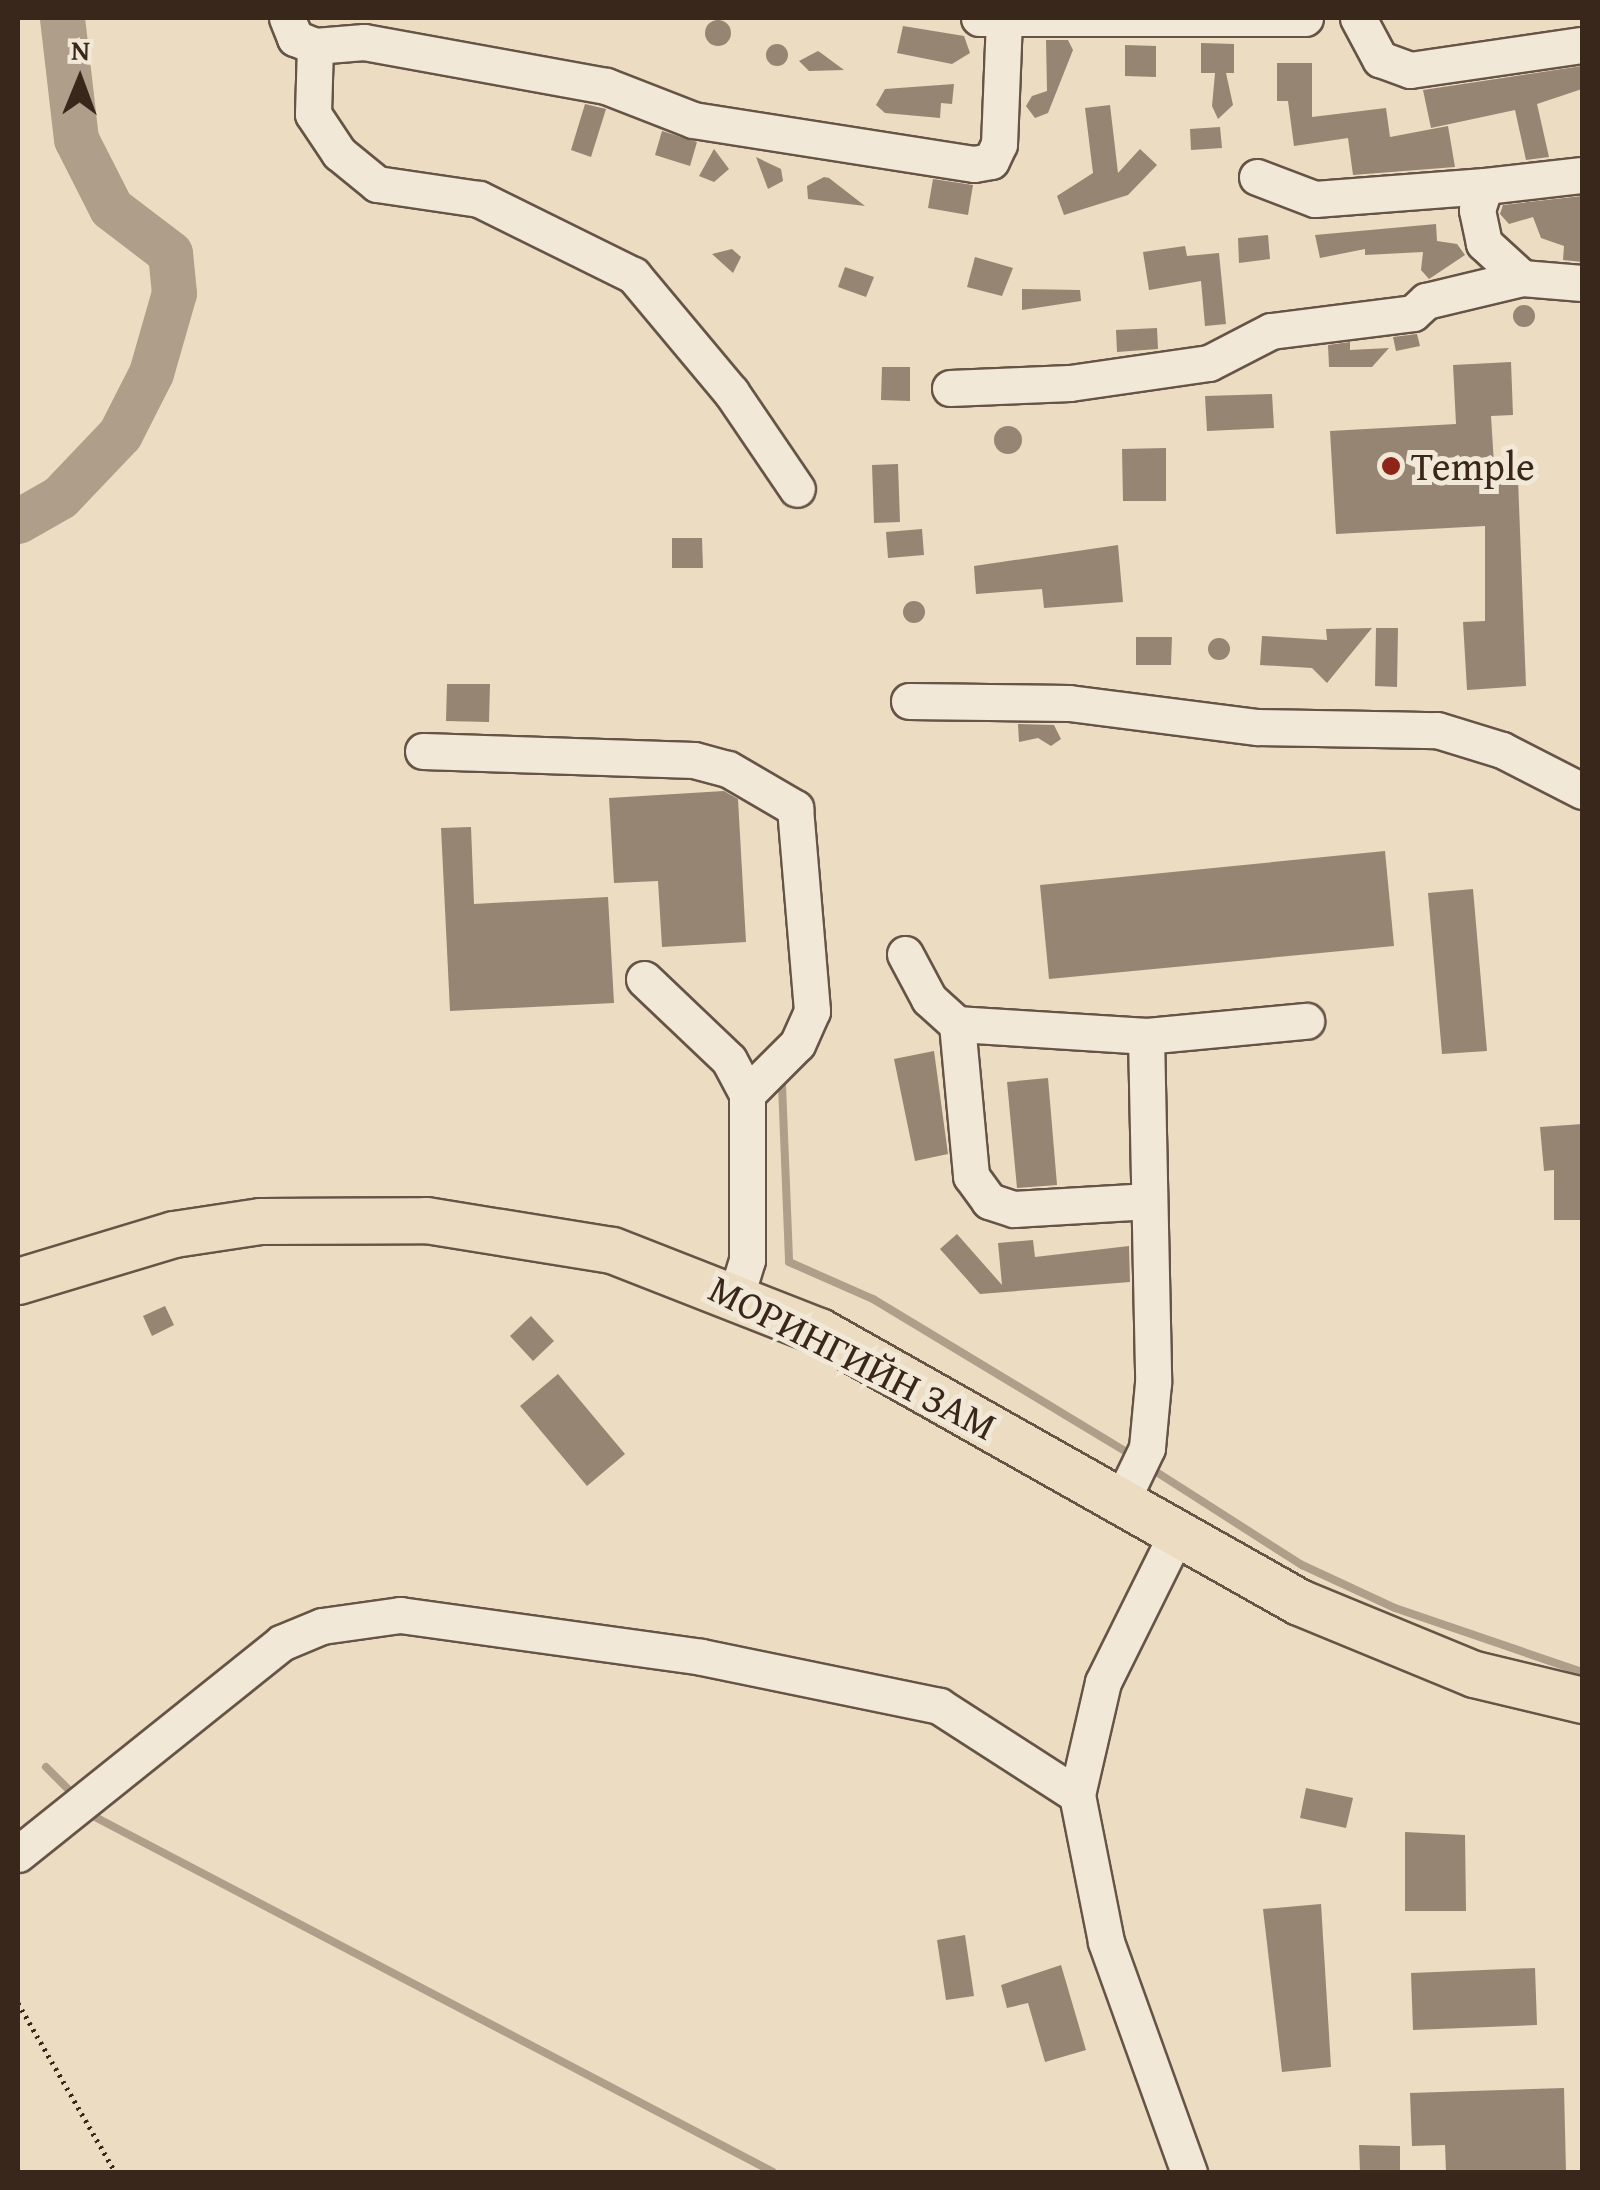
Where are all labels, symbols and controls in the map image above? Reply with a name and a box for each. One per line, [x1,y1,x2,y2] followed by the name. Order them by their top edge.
[71,29,90,70] text: N
[30,30,130,130] north arrow
[1411,442,1535,490] place label: Temple
[1380,455,1402,477] marker: Temple
[701,1264,1005,1450] street label: МОРИНГИЙН ЗАМ

